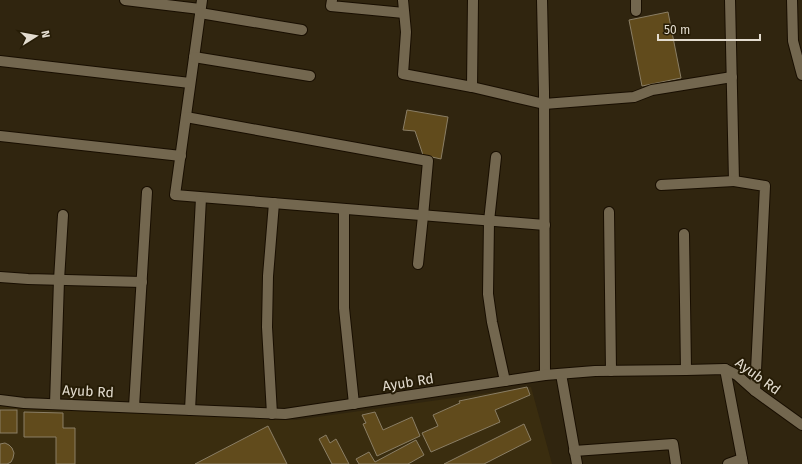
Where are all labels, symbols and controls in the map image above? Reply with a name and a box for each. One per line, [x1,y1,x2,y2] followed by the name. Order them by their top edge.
[16,16,56,56] north arrow
[658,16,760,42] scale bar
[664,23,690,37] text: 50 m
[38,29,52,39] text: N
[732,354,784,398] street label: Ayub Rd
[381,370,435,395] street label: Ayub Rd
[62,382,114,401] street label: Ayub Rd

